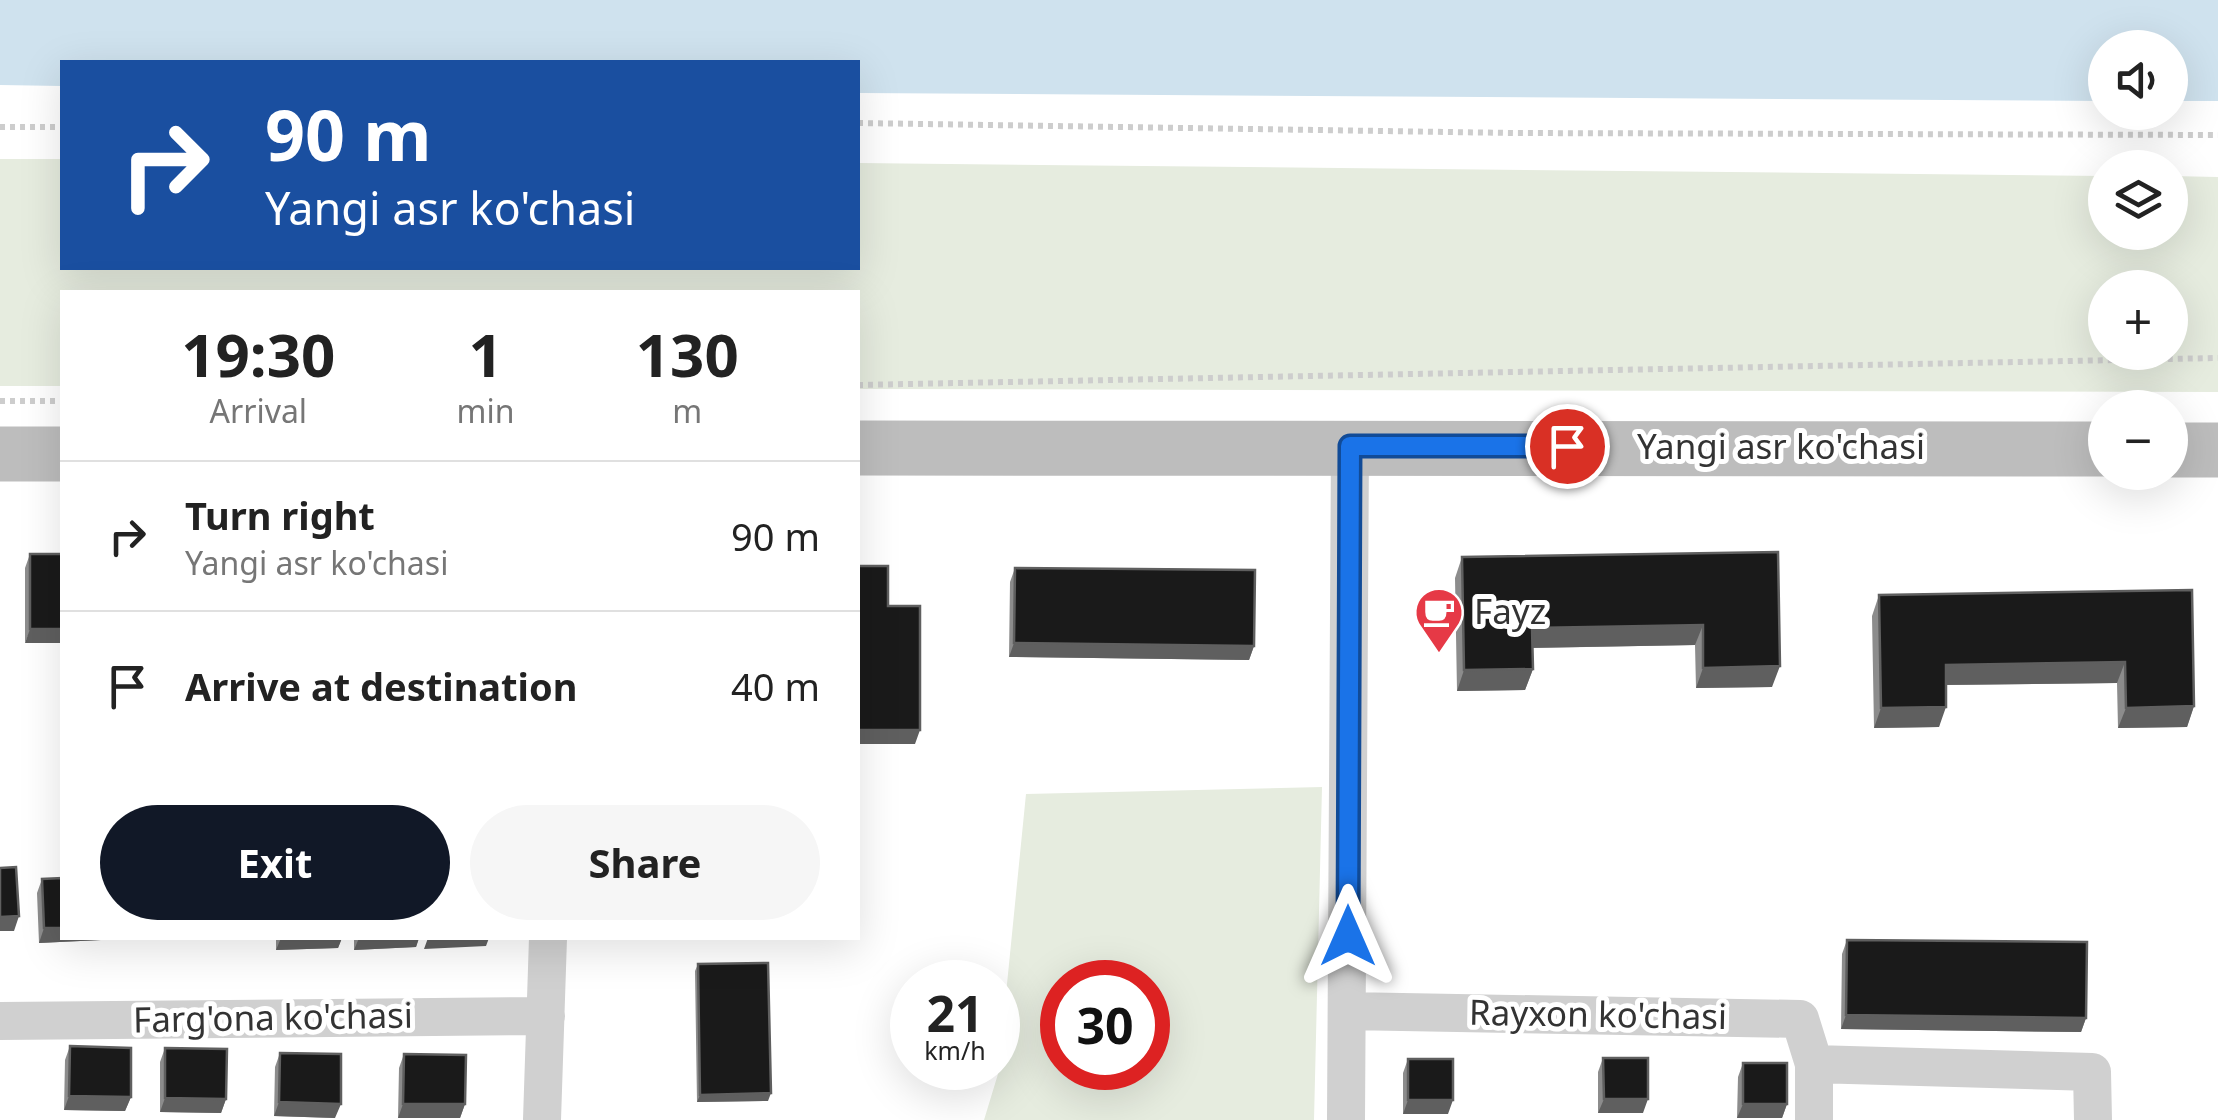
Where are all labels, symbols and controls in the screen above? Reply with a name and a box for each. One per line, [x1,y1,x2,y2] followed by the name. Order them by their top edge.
[2088,30,2188,490] map controls
[2088,30,2188,130] button: sound
[265,86,432,182] text: 90 m
[100,100,230,230] icon: right
[2088,150,2188,250] button: layers
[265,177,635,238] text: Yangi asr ko'chasi
[2088,270,2188,370] button: +
[181,313,335,395] text: 19:30
[468,313,503,395] text: 1
[636,313,739,395] text: 130
[210,389,307,432] text: Arrival
[457,389,515,432] text: min
[672,389,702,432] text: m
[2088,390,2188,490] button: −
[1525,404,1610,489] pin
[1540,419,1595,474] icon: arrive
[1637,422,1925,469] street label: Yangi asr ko'chasi
[185,489,375,541] text: Turn right
[100,509,155,564] icon: right
[731,510,820,562] text: 90 m
[185,541,448,584] text: Yangi asr ko'chasi
[1413,586,1465,654] cafe icon: Fayz
[1474,587,1546,634] place label: Fayz
[100,659,155,714] icon: arrive
[185,660,577,712] text: Arrive at destination
[731,660,820,712] text: 40 m
[100,805,450,920] button: Exit
[470,805,820,920] button: Share
[1296,884,1400,988] position arrow
[1040,960,1170,1090] speed limit sign: 30
[926,979,984,1047] text: 21
[1469,988,1727,1039] street label: Rayxon ko'chasi
[133,991,413,1042] street label: Farg'ona ko'chasi
[924,1033,986,1067] text: km/h

